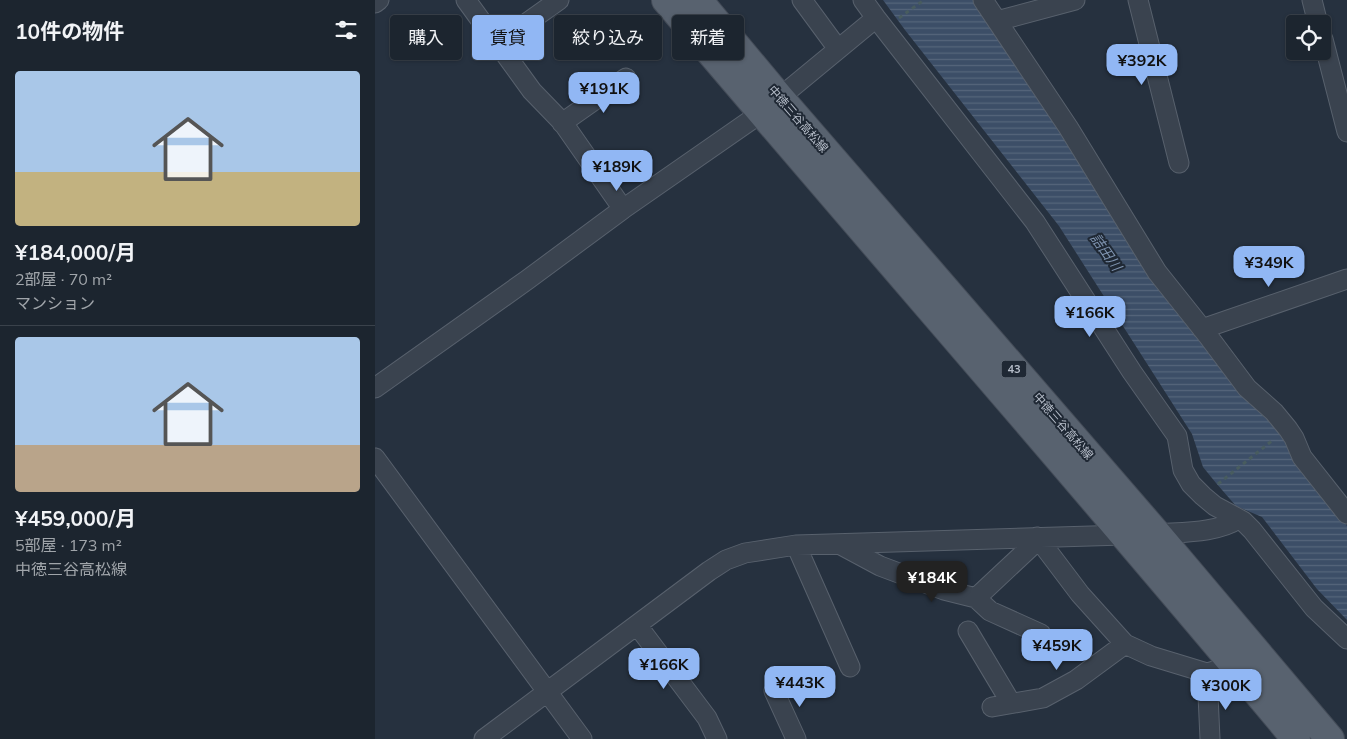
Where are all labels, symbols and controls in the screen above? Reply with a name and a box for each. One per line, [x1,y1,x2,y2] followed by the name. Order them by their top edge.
[390,15,462,60] chip: 購入
[472,15,544,60] chip: 賃貸
[554,15,662,60] chip: 絞り込み
[672,15,744,60] chip: 新着
[1286,15,1331,60] map controls
[1286,15,1331,60] button: locate
[332,16,360,44] icon: filters
[15,18,124,44] text: 10件の物件
[1107,44,1177,86] pin: ¥392K
[1117,50,1167,70] text: ¥392K
[569,72,639,114] pin: ¥191K
[579,78,629,98] text: ¥191K
[765,82,832,155] street label: 中徳三谷高松線
[143,104,233,194] icon: home
[582,150,652,192] pin: ¥189K
[592,156,642,176] text: ¥189K
[1087,230,1127,276] water label: 詰田川
[15,239,136,265] text: ¥184,000/月
[1234,246,1304,288] pin: ¥349K
[1244,252,1294,272] text: ¥349K
[15,269,112,289] text: 2部屋 · 70 m²
[15,293,95,313] text: マンション
[1055,296,1125,338] pin: ¥166K
[1065,302,1115,322] text: ¥166K
[1001,360,1027,378] road number: 43
[143,369,233,459] icon: home
[1030,389,1097,462] street label: 中徳三谷高松線
[15,505,136,531] text: ¥459,000/月
[15,535,122,555] text: 5部屋 · 173 m²
[15,559,127,579] text: 中徳三谷高松線
[897,560,967,603] pin: ¥184K
[907,567,957,587] text: ¥184K
[1022,628,1092,671] pin: ¥459K
[1032,635,1082,655] text: ¥459K
[629,648,699,690] pin: ¥166K
[639,654,689,674] text: ¥166K
[765,666,835,708] pin: ¥443K
[1191,668,1261,711] pin: ¥300K
[775,672,825,692] text: ¥443K
[1201,675,1251,695] text: ¥300K

